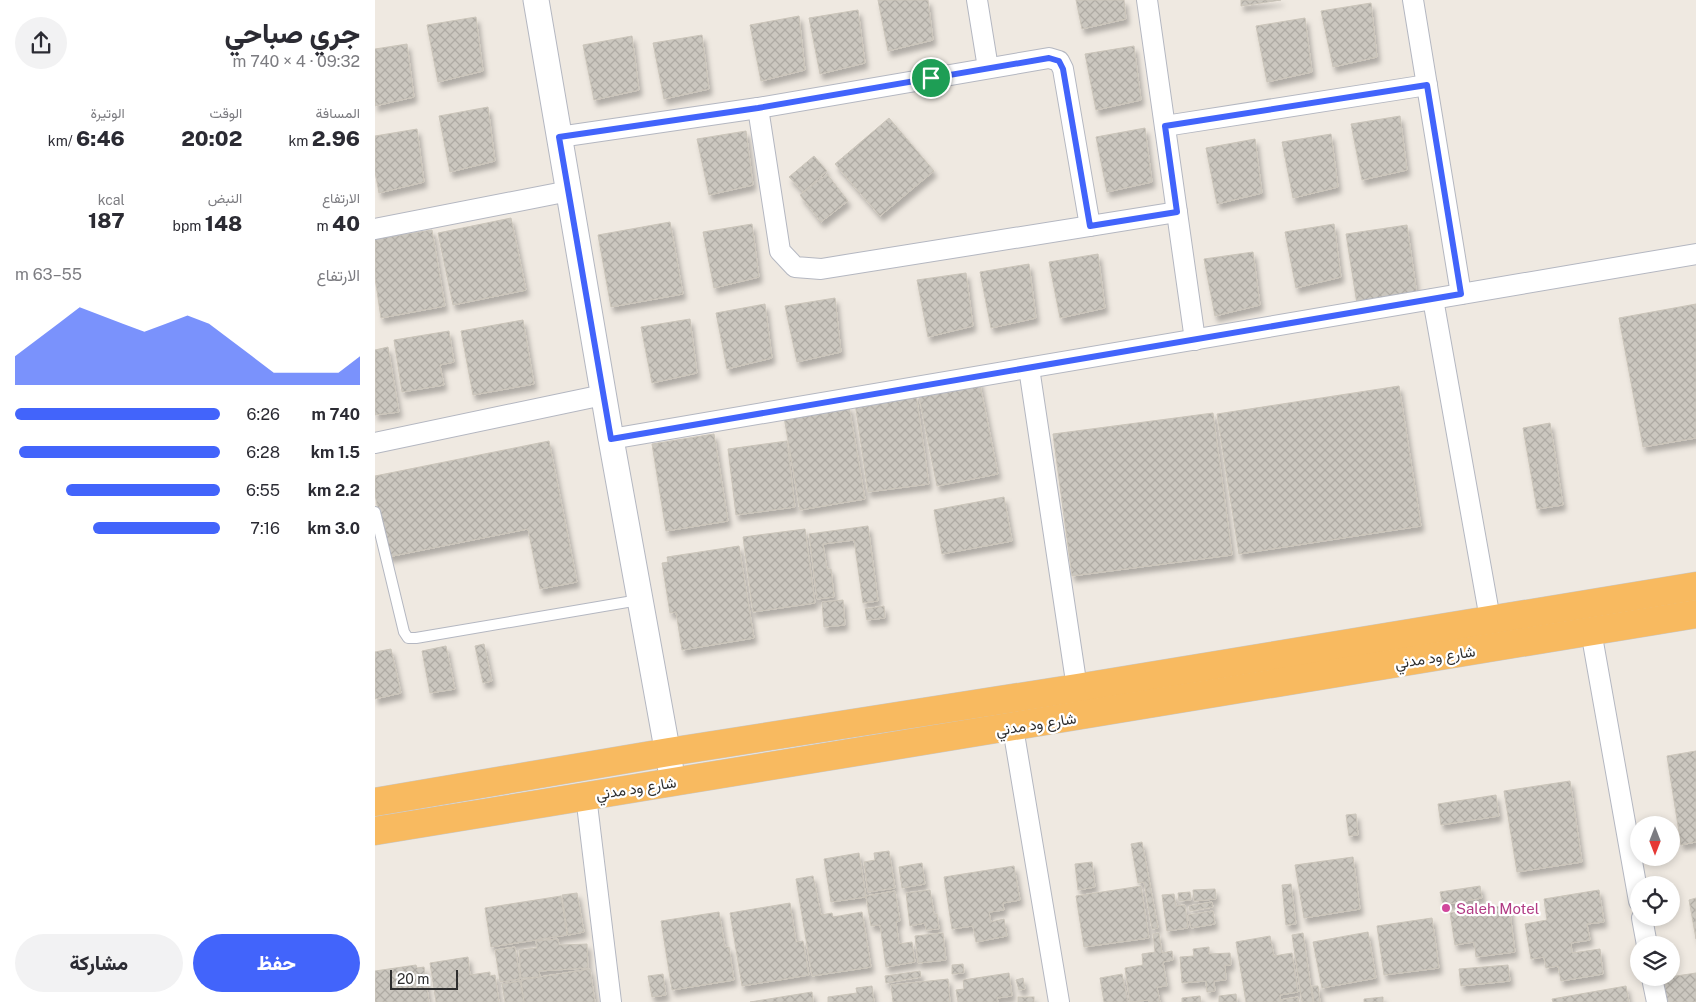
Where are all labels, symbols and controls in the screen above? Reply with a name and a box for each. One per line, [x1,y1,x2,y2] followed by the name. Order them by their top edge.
[224,16,360,49] text: جري صباحي
[15,17,67,69] button: share
[232,52,360,71] text: 09:32 · 4 × 740 m
[910,57,952,99] pin
[917,64,945,92] icon: arrive
[90,105,125,121] text: الوتيرة
[209,105,242,121] text: الوقت
[316,105,360,121] text: المسافة
[76,126,125,151] text: 6:46
[181,126,242,151] text: 20:02
[312,126,360,151] text: 2.96
[48,133,76,149] text: /km
[288,133,312,149] text: km
[208,190,242,206] text: النبض
[322,190,360,206] text: الارتفاع
[98,192,125,208] text: kcal
[88,208,125,233] text: 187
[205,211,242,236] text: 148
[332,211,360,236] text: 40
[173,218,205,234] text: bpm
[317,218,332,234] text: m
[15,265,82,284] text: 55–63 m
[317,266,360,285] text: الارتفاع
[247,405,280,424] text: 6:26
[311,405,360,424] text: 740 m
[246,443,280,462] text: 6:28
[311,443,360,462] text: 1.5 km
[246,481,280,500] text: 6:55
[308,481,360,500] text: 2.2 km
[250,519,280,538] text: 7:16
[308,519,360,538] text: 3.0 km
[1394,642,1477,677] street label: شارع ود مدني
[995,709,1078,744] street label: شارع ود مدني
[595,773,678,808] street label: شارع ود مدني
[1630,816,1680,866] north arrow
[1630,816,1680,986] map controls
[1630,876,1680,926] button: locate
[1456,900,1539,917] place label: Saleh Motel
[1440,902,1452,914] marker: Saleh Motel
[15,934,183,992] button: مشاركة
[193,934,360,992] button: حفظ
[1630,936,1680,986] button: layers
[390,967,457,990] scale bar
[397,971,429,987] text: 20 m

